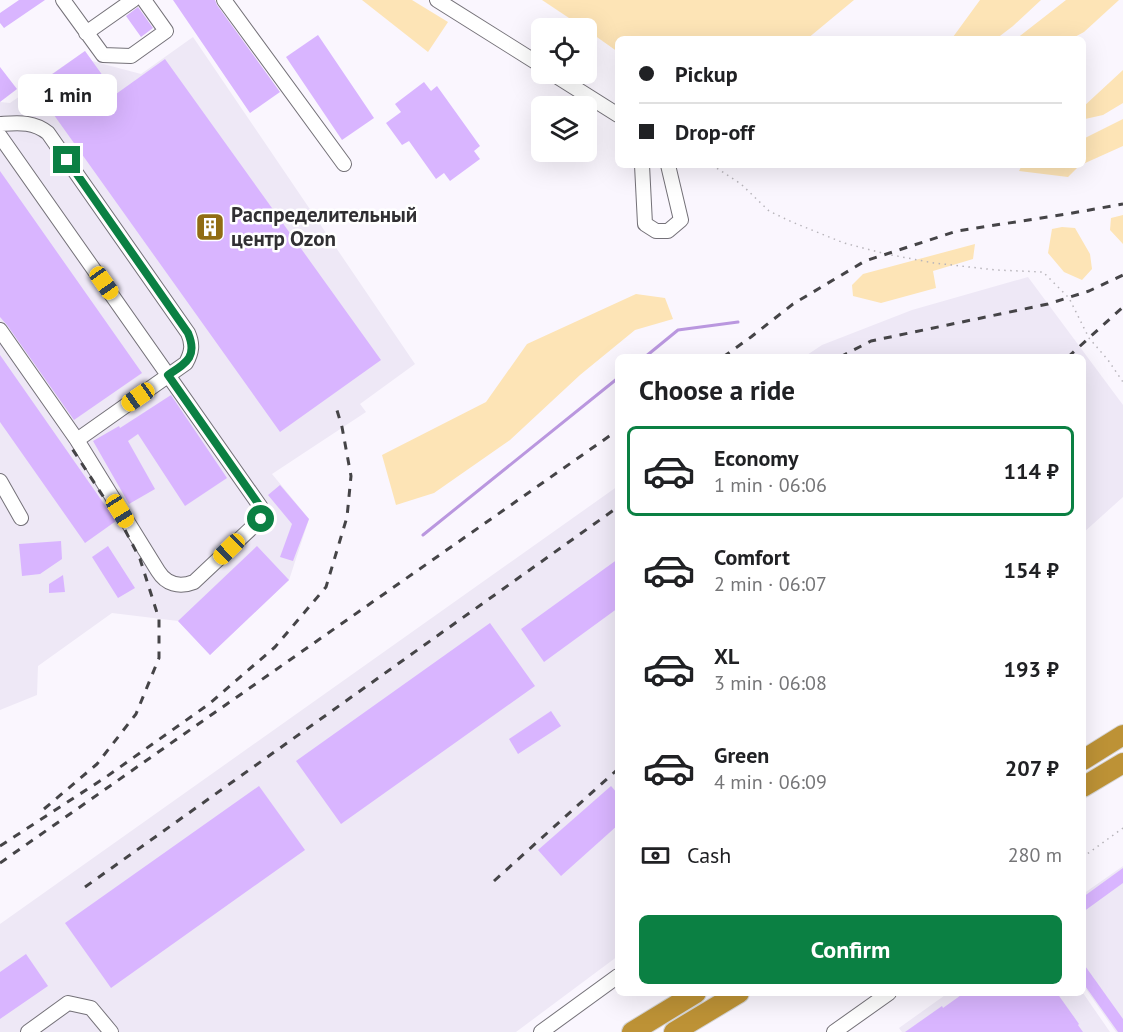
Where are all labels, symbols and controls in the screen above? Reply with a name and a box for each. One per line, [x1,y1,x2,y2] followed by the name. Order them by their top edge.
[531,18,597,162] map controls
[531,18,597,84] button: locate
[675,60,738,88] text: Pickup
[17,73,116,115] callout: 1 min
[43,82,92,108] text: 1 min
[531,96,597,162] button: layers
[675,118,754,146] text: Drop-off
[53,146,80,173] route end
[231,201,417,252] place label: Распределительный центр Ozon
[194,211,226,243] building icon: Распределительный центр Ozon
[86,263,122,303] car
[639,373,795,407] text: Choose a ride
[118,379,158,415] car
[642,444,696,498] icon: car
[714,444,798,472] text: Economy
[1004,457,1059,485] text: 114 ₽
[714,472,827,498] text: 1 min · 06:06
[103,491,137,531] car
[247,505,274,532] route start
[210,530,248,568] car
[642,543,696,597] icon: car
[714,543,790,571] text: Comfort
[1004,556,1059,584] text: 154 ₽
[714,571,827,597] text: 2 min · 06:07
[642,642,696,696] icon: car
[714,642,739,670] text: XL
[1004,655,1059,683] text: 193 ₽
[714,670,827,696] text: 3 min · 06:08
[642,741,696,795] icon: car
[714,741,769,769] text: Green
[1005,754,1059,782] text: 207 ₽
[714,769,827,795] text: 4 min · 06:09
[639,839,672,872] icon: cash
[687,841,731,869] text: Cash
[1008,842,1062,868] text: 280 m
[639,915,1062,984] button: Confirm

